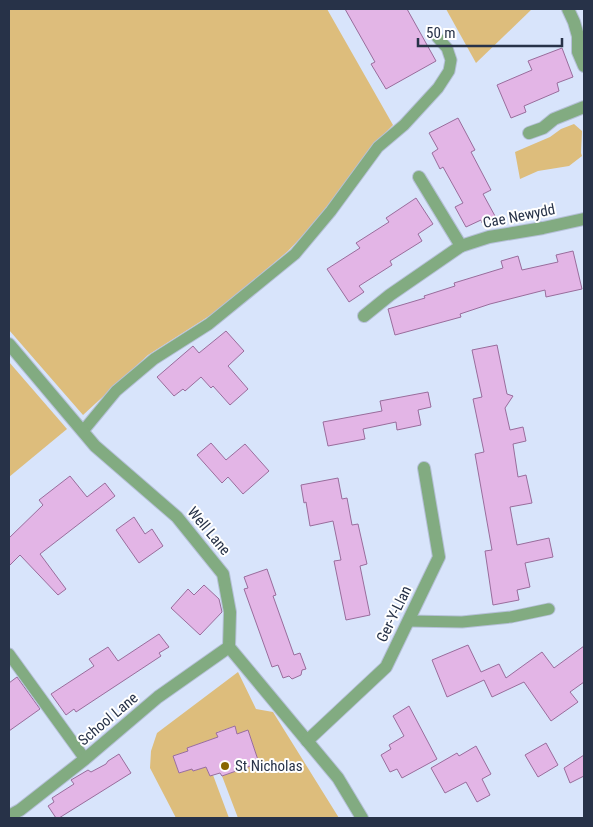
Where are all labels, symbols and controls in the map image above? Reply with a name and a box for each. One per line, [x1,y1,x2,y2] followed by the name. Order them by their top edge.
[418,15,562,47] scale bar
[426,24,456,42] text: 50 m
[481,200,557,232] street label: Cae Newydd
[184,503,234,559] street label: Well Lane
[373,583,415,645] street label: Ger-Y-Llan
[74,689,142,749] street label: School Lane
[235,757,303,775] place label: St Nicholas
[219,760,231,772] marker: St Nicholas

